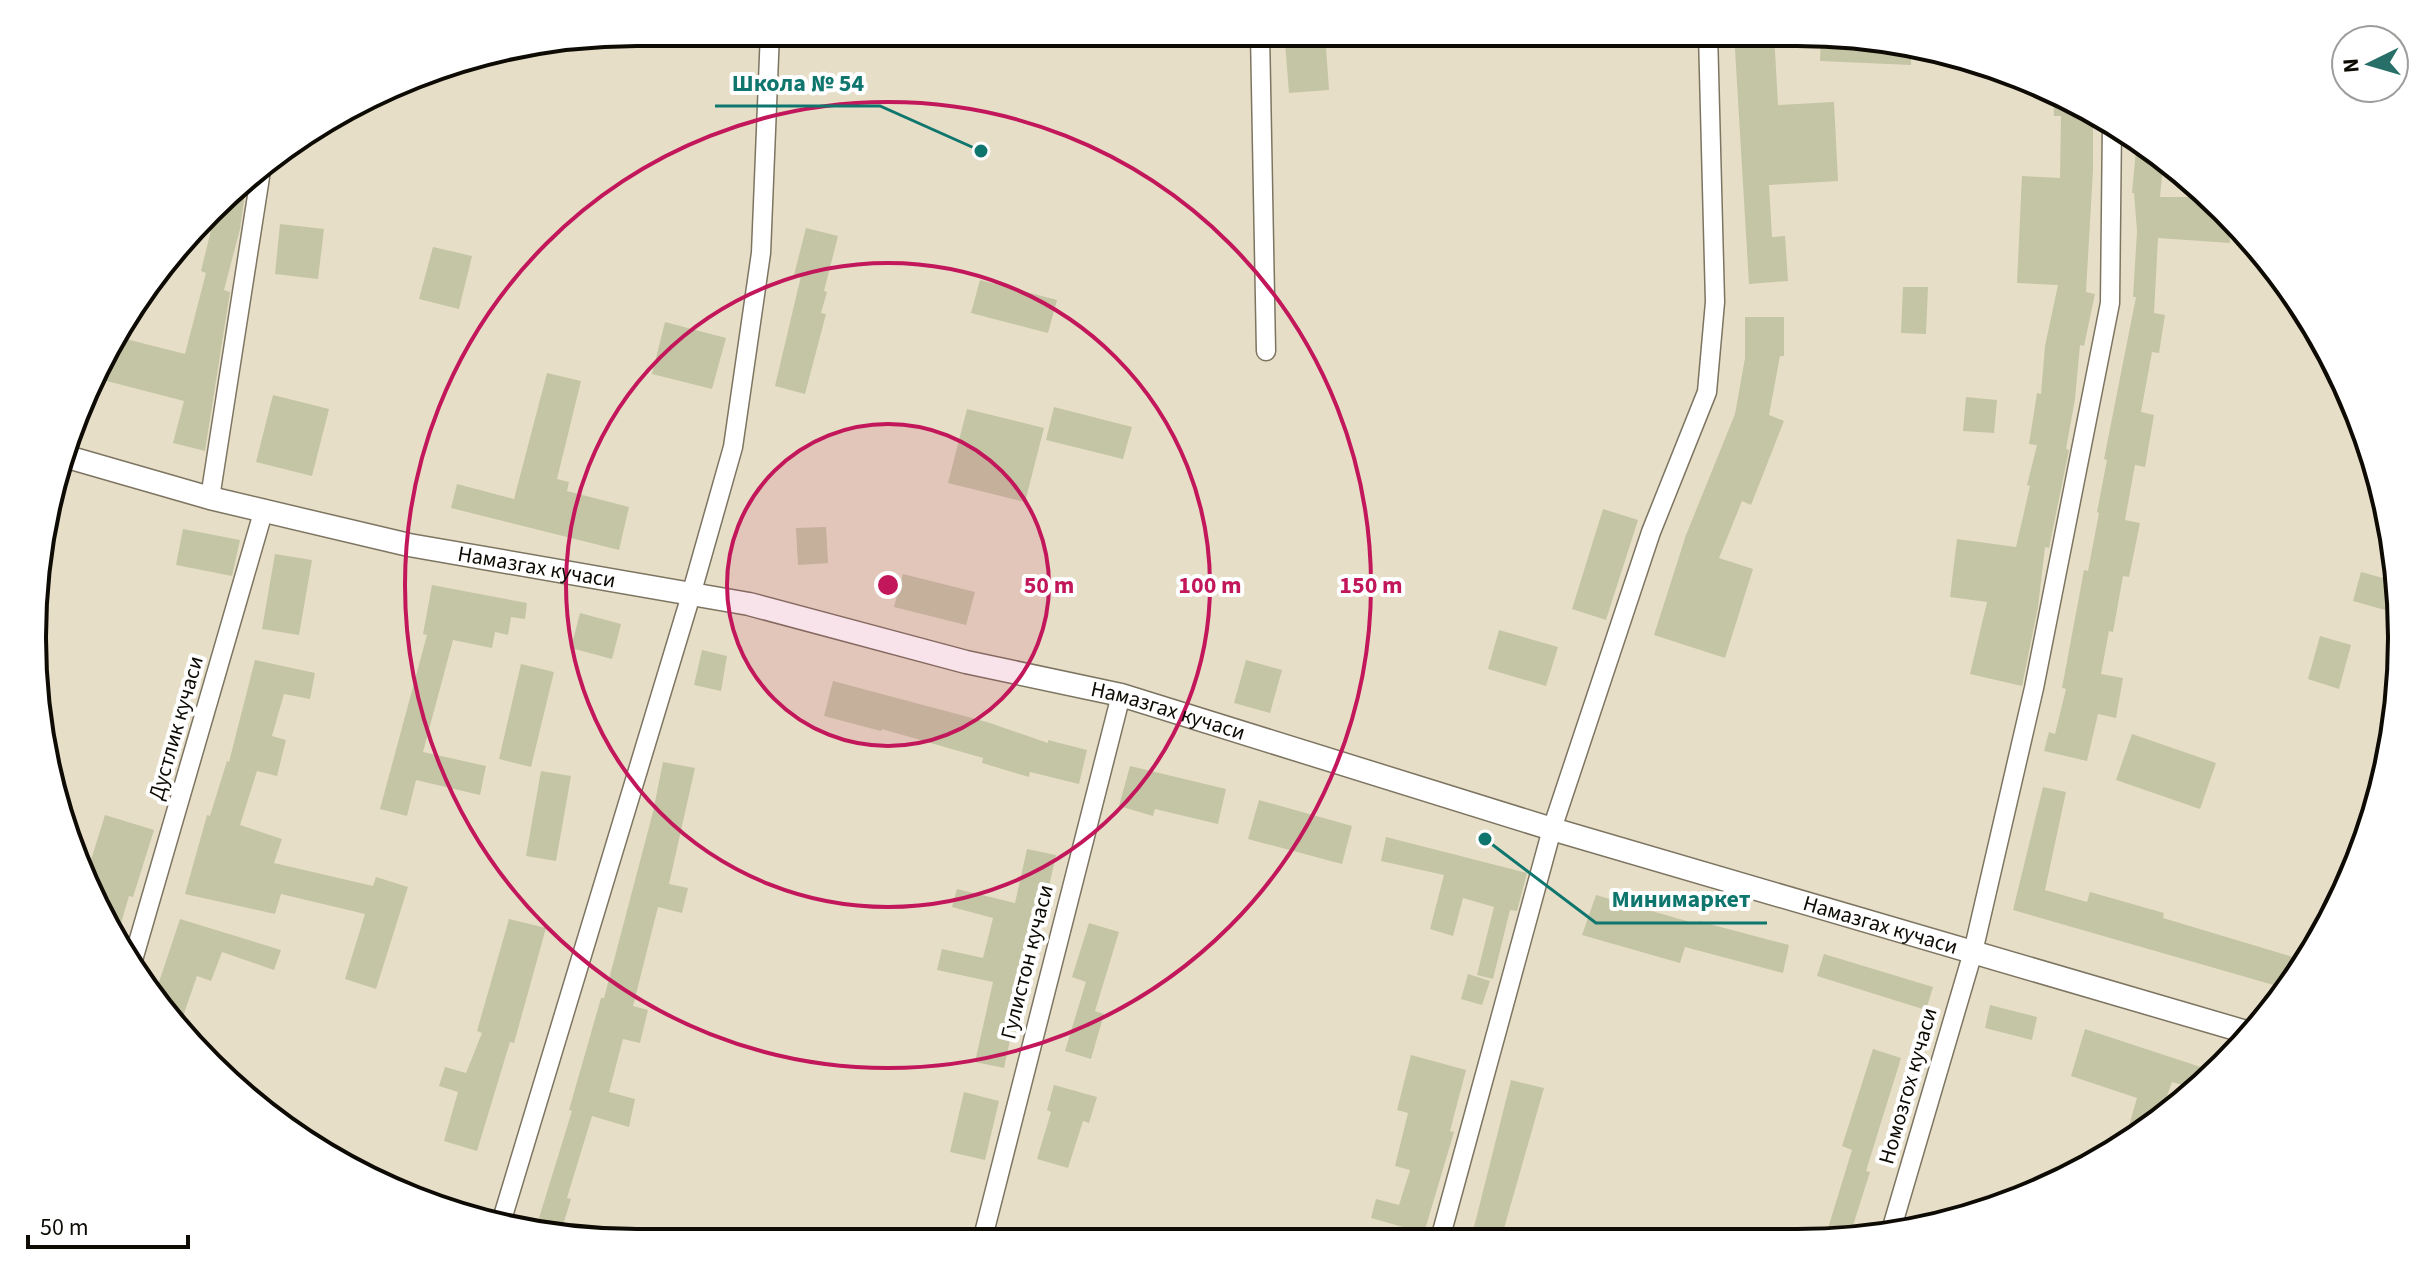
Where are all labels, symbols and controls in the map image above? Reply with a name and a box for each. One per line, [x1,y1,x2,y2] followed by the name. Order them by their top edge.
[2330,24,2410,104] north arrow
[2334,57,2368,74] text: N
[715,58,880,106] callout: Школа № 54
[732,66,864,101] text: Школа № 54
[455,538,618,597] street label: Намазгах кучаси
[1024,568,1074,603] text: 50 m
[1178,568,1242,603] text: 100 m
[1339,568,1403,603] text: 150 m
[874,571,902,599] centre of rings
[140,652,212,804] street label: Дустлик кучаси
[1088,673,1249,749] street label: Намазгах кучаси
[1596,875,1767,923] callout: Минимаркет
[992,881,1062,1043] street label: Гулистон кучаси
[1612,882,1751,917] text: Минимаркет
[1799,887,1962,963] street label: Намазгах кучаси
[1870,1004,1946,1168] street label: Номозгох кучаси
[28,1199,188,1249] scale bar
[40,1210,89,1245] text: 50 m

